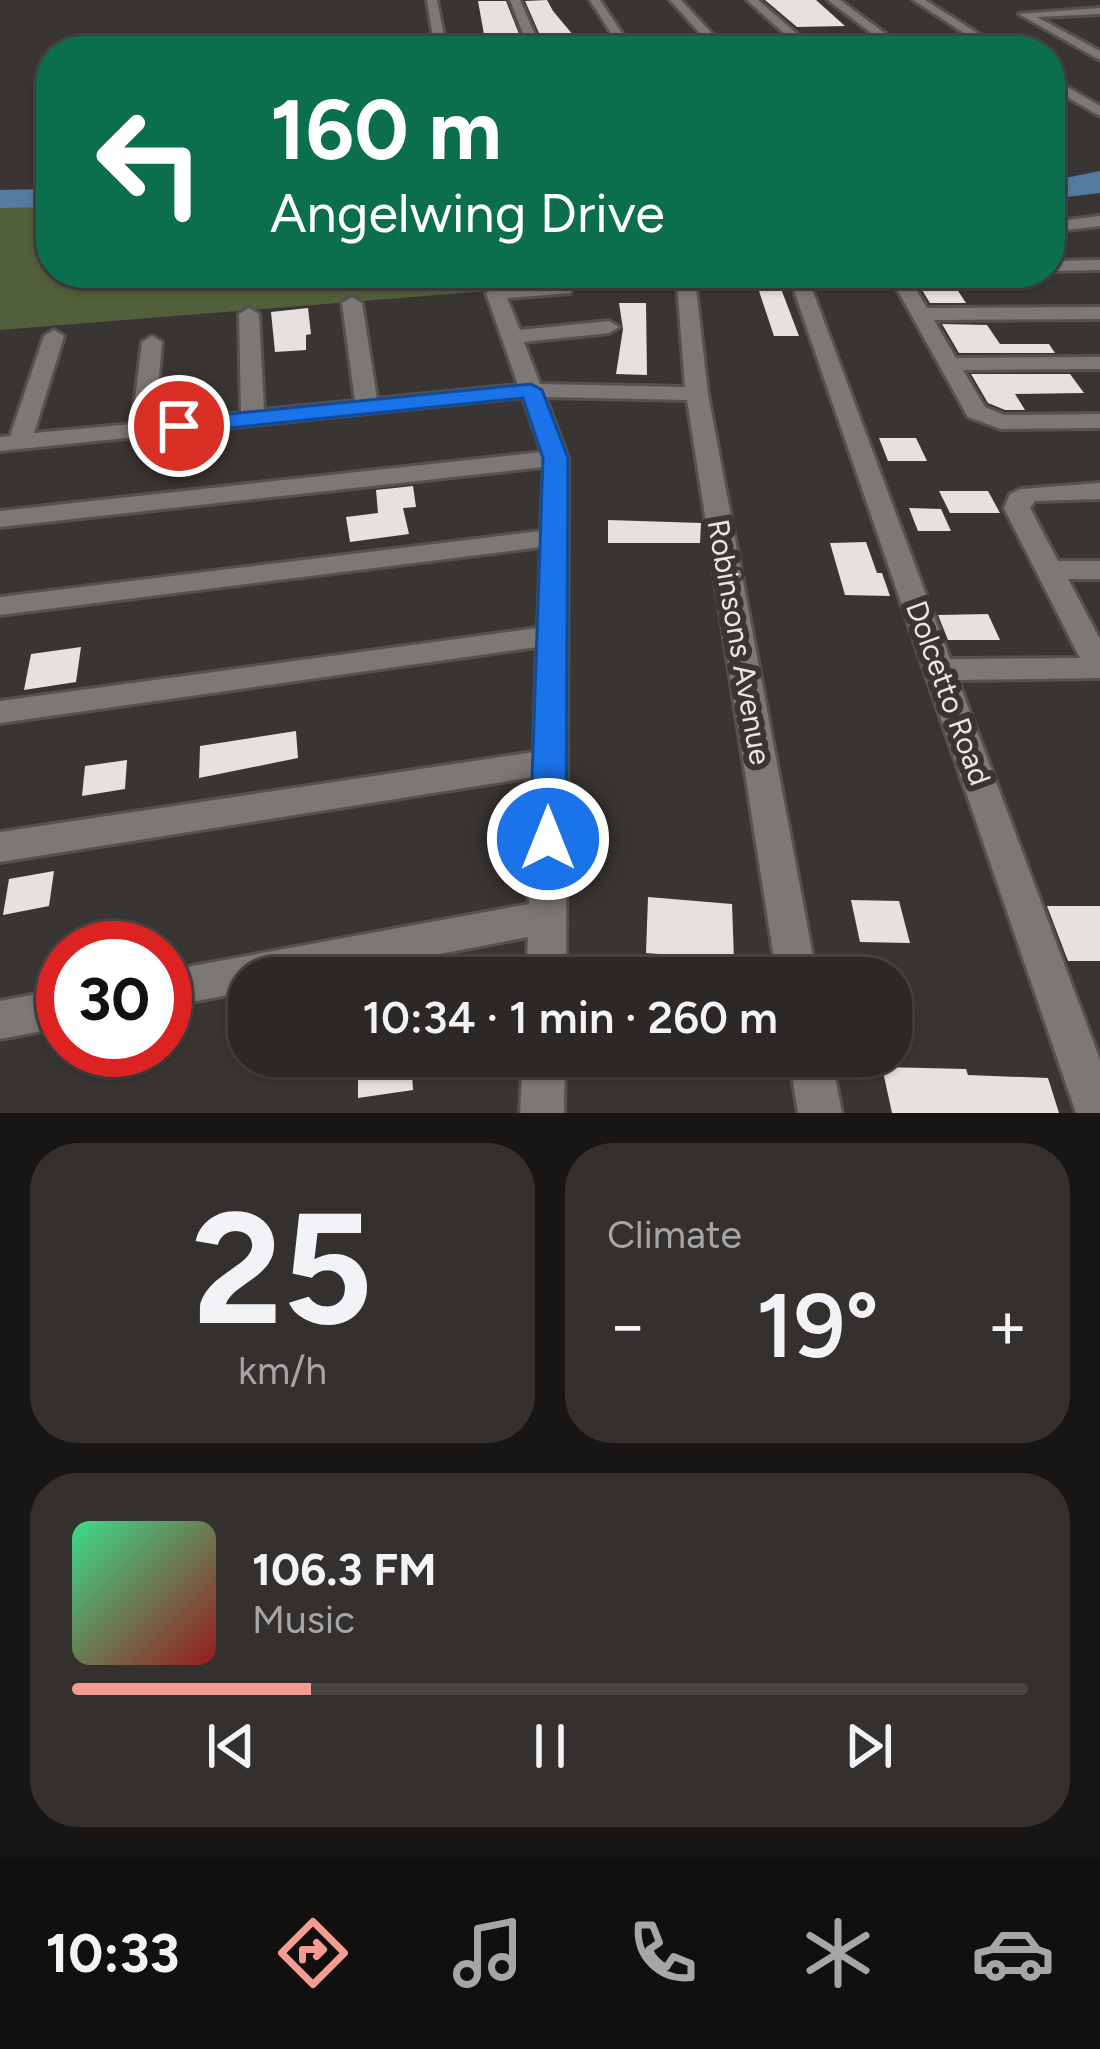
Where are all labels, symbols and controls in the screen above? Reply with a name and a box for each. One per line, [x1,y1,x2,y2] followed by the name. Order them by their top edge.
[270,79,502,180] text: 160 m
[72,84,228,240] icon: left
[270,181,665,246] text: Angelwing Drive
[128,375,230,477] pin
[146,393,212,459] icon: arrive
[700,516,779,767] street label: Robinsons Avenue
[898,595,999,790] street label: Dolcetto Road
[485,776,611,902] position arrow
[36,921,192,1077] speed limit sign: 30
[362,990,778,1044] text: 10:34 · 1 min · 260 m
[192,1175,373,1362] text: 25
[607,1211,742,1258] text: Climate
[756,1271,879,1380] text: 19°
[607,1285,648,1365] text: −
[987,1285,1028,1365] text: +
[238,1347,327,1394] text: km/h
[252,1542,437,1596] text: 106.3 FM
[252,1596,355,1643] text: Music
[198,1713,264,1779] icon: previous
[517,1713,583,1779] icon: pause
[836,1713,902,1779] icon: next
[271,1911,355,1995] icon: directions
[446,1911,530,1995] icon: music
[621,1911,705,1995] icon: phone
[796,1911,880,1995] icon: climate
[971,1911,1055,1995] icon: car
[45,1921,180,1986] text: 10:33

